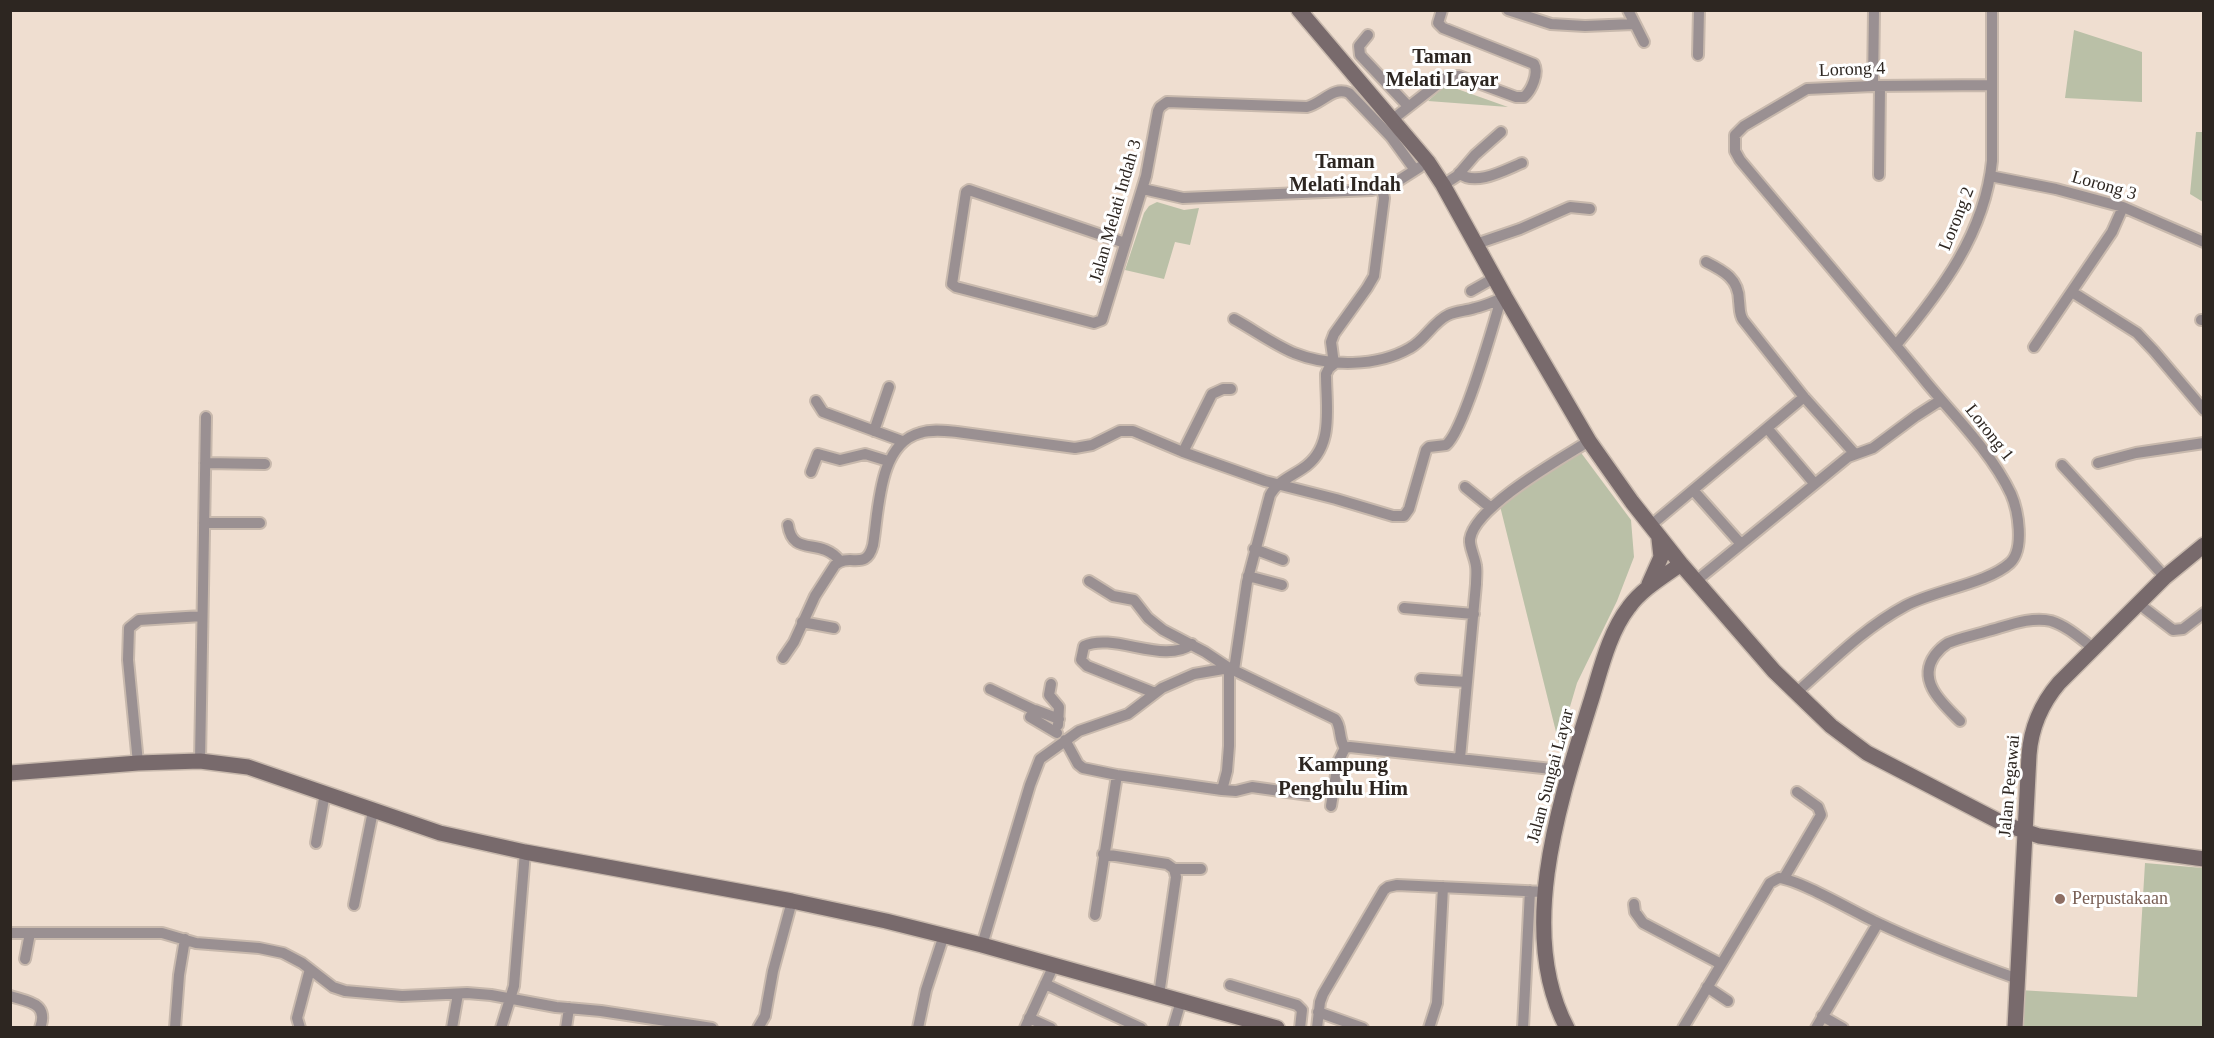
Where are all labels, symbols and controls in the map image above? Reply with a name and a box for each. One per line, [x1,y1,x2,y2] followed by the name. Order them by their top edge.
[1386,46,1498,93] district label: Taman Melati Layar
[1818,58,1886,82] street label: Lorong 4
[1085,137,1147,285] street label: Jalan Melati Indah 3
[1289,151,1401,198] district label: Taman Melati Indah
[2069,166,2139,206] street label: Lorong 3
[1935,184,1979,254] street label: Lorong 2
[1960,400,2018,466] street label: Lorong 1
[1523,707,1579,845] street label: Jalan Sungai Layar
[1995,734,2025,838] street label: Jalan Pegawai
[1278,753,1408,803] district label: Kampung Penghulu Him
[2072,888,2168,910] place label: Perpustakaan
[2053,892,2067,906] marker: Perpustakaan

